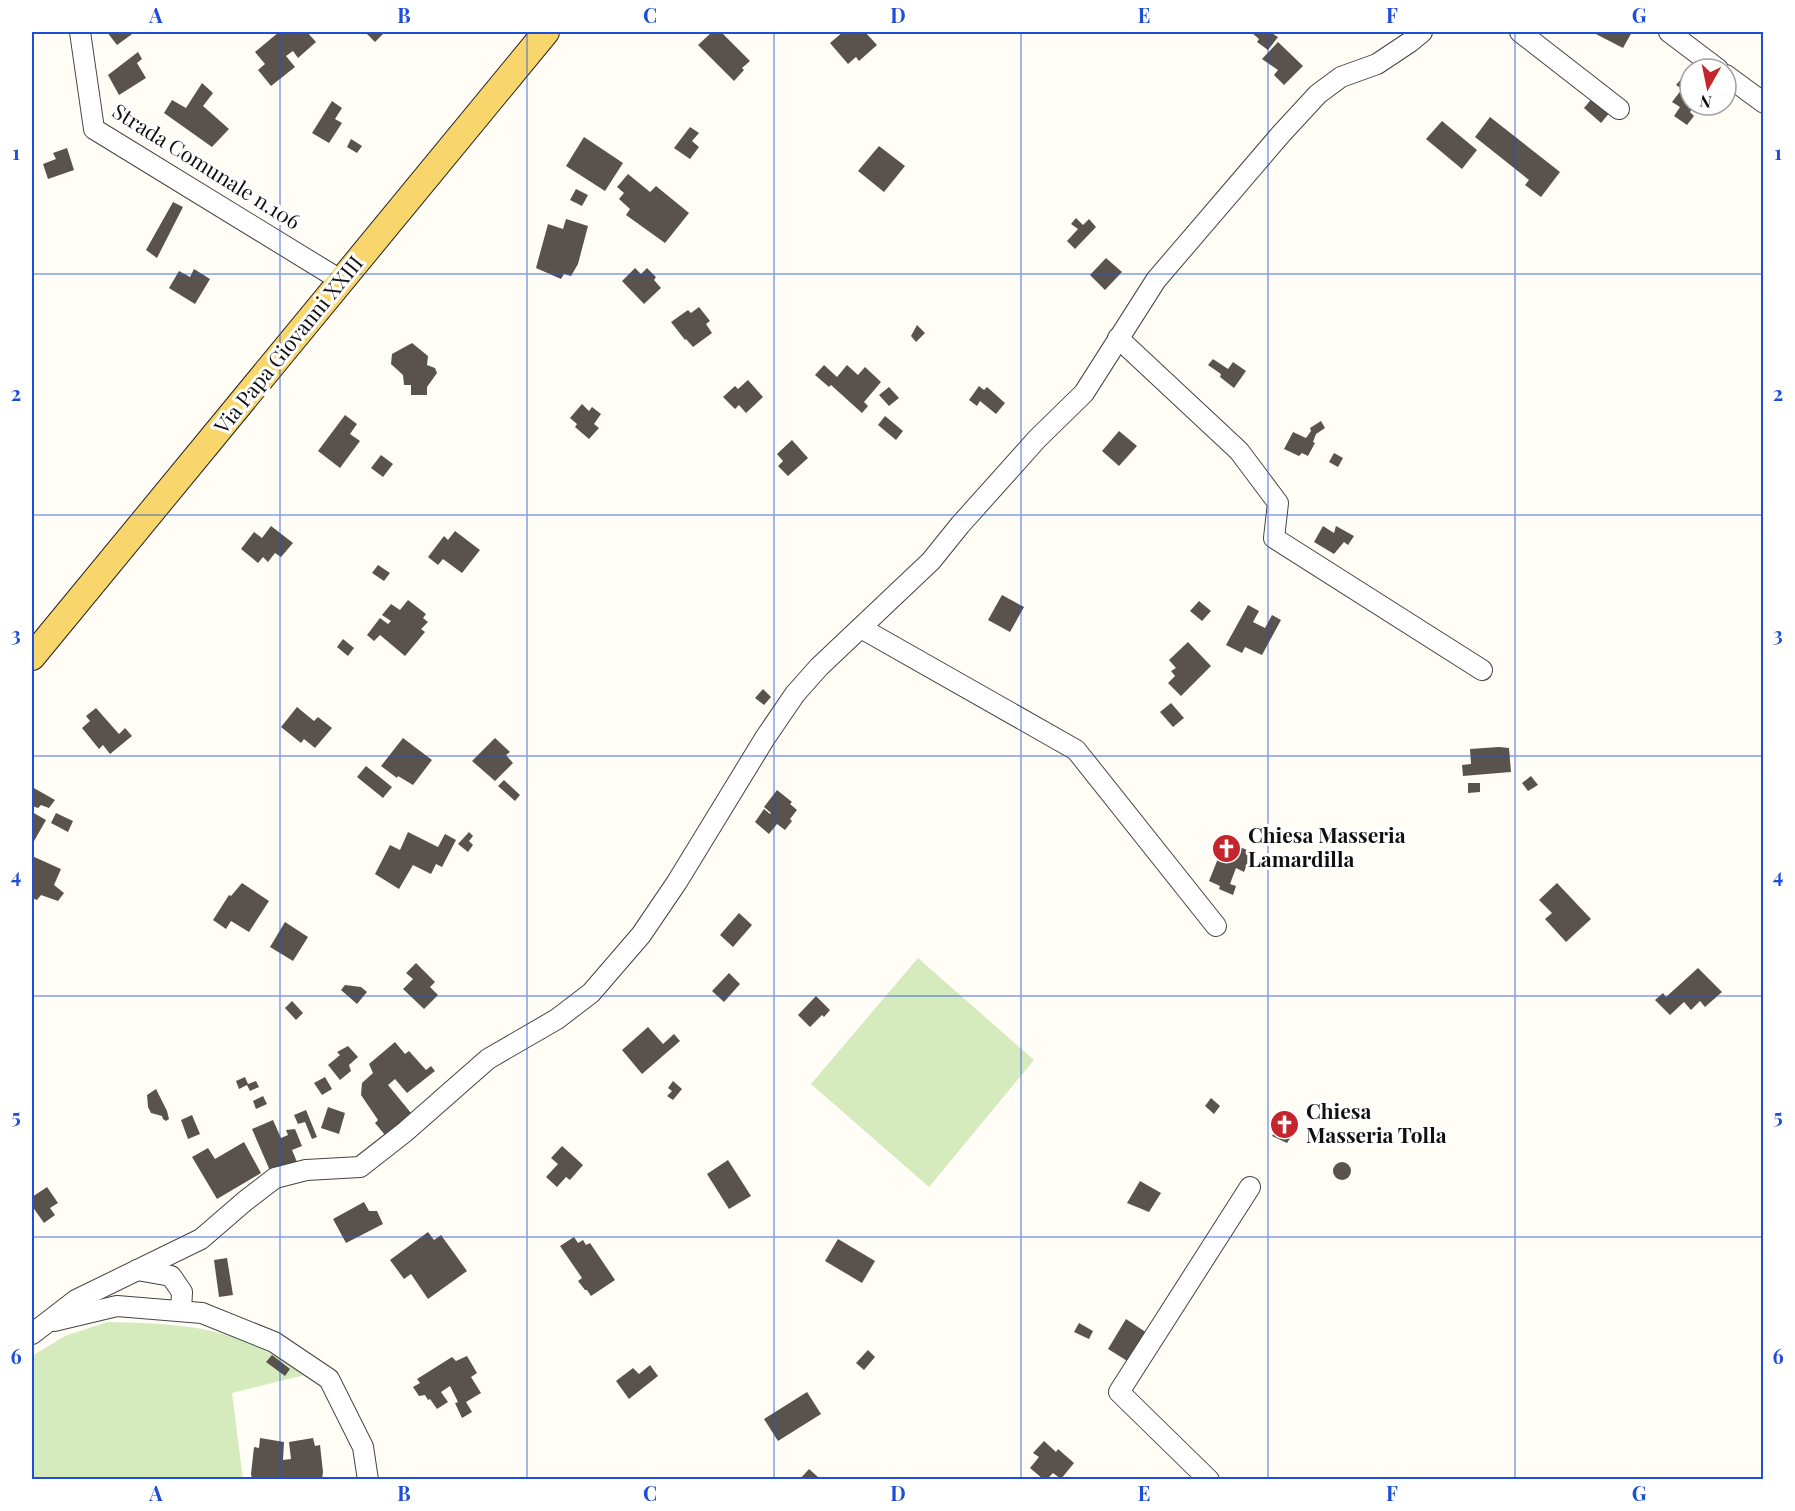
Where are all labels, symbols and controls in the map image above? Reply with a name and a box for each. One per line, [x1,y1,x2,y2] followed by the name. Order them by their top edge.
[148,1,163,28] text: A
[397,1,411,28] text: B
[643,1,657,28] text: C
[890,1,906,28] text: D
[1138,1,1150,28] text: E
[1386,1,1398,28] text: F
[1632,1,1647,28] text: G
[1678,57,1738,117] north arrow
[1698,91,1713,114] text: N
[108,96,306,235] street label: Strada Comunale n.106
[12,138,20,165] text: 1
[1774,138,1782,165] text: 1
[206,249,368,439] street label: Via Papa Giovanni XXIII
[11,379,21,406] text: 2
[1773,379,1783,406] text: 2
[11,620,21,647] text: 3
[1773,620,1783,647] text: 3
[1248,820,1406,872] place label: Chiesa Masseria Lamardilla
[1211,832,1243,864] church icon: Chiesa Masseria Lamardilla
[11,861,21,888] text: 4
[1773,861,1783,888] text: 4
[1306,1096,1447,1148] place label: Chiesa Masseria Tolla
[11,1102,21,1129] text: 5
[1773,1102,1783,1129] text: 5
[1269,1108,1301,1140] church icon: Chiesa Masseria Tolla
[10,1342,22,1369] text: 6
[1772,1342,1784,1369] text: 6
[148,1479,163,1506] text: A
[397,1479,411,1506] text: B
[643,1479,657,1506] text: C
[890,1479,906,1506] text: D
[1138,1479,1150,1506] text: E
[1386,1479,1398,1506] text: F
[1632,1479,1647,1506] text: G

